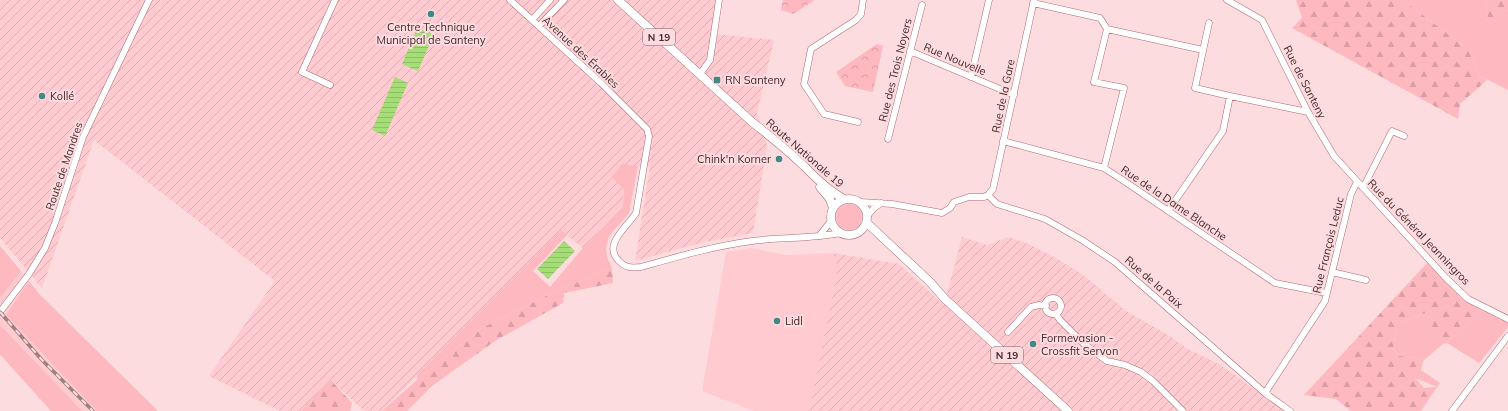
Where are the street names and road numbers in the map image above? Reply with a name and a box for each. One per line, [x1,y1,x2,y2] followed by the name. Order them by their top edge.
[540,13,622,91] street label: Avenue des Érables
[875,17,915,123] street label: Rue des Trois Noyers
[643,29,675,45] road number: N 19
[922,40,988,78] street label: Rue Nouvelle
[1281,43,1330,121] street label: Rue de Santeny
[988,58,1018,134] street label: Rue de la Gare
[763,116,847,190] street label: Route Nationale 19
[42,120,86,212] street label: Route de Mandres
[1118,162,1230,244] street label: Rue de la Dame Blanche
[1365,176,1473,288] street label: Rue du Général Jeanningros
[1309,195,1347,295] street label: Rue François Leduc
[1122,253,1186,311] street label: Rue de la Paix
[991,347,1023,363] road number: N 19

